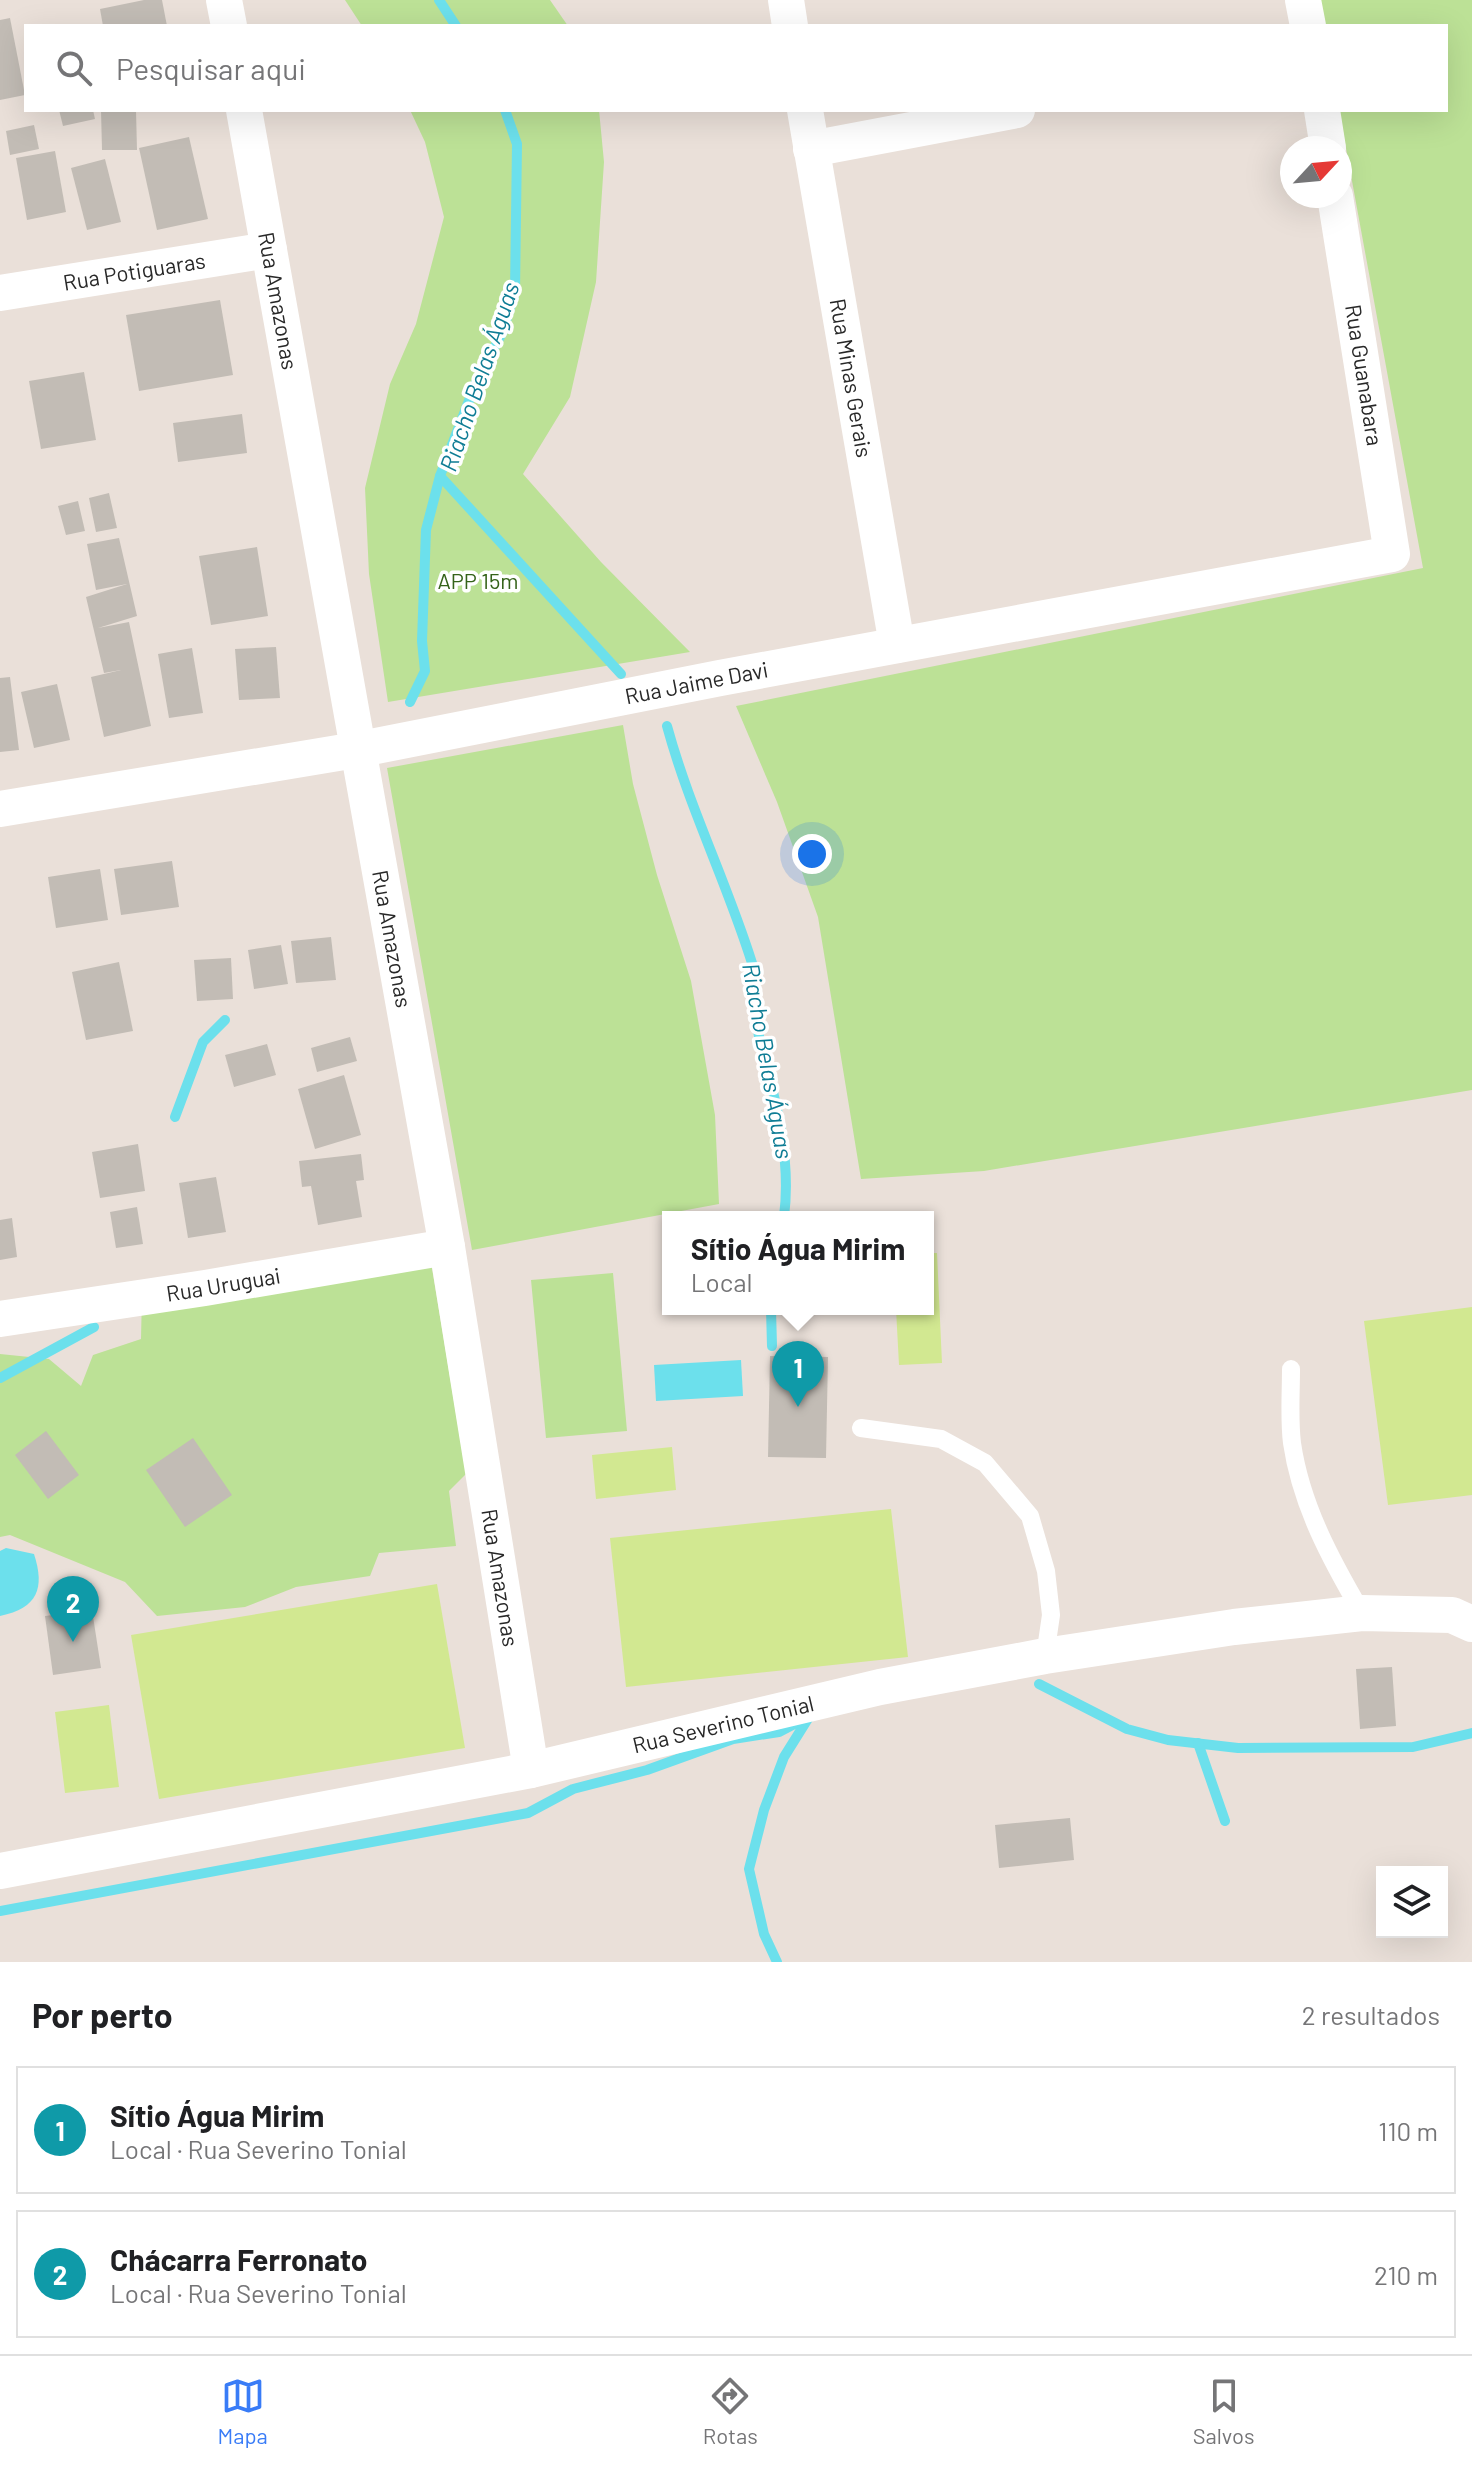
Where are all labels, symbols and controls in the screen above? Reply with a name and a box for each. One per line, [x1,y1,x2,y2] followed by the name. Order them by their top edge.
[24,24,1448,112] search box
[52,46,96,90] icon: search
[116,50,306,86] text: Pesquisar aqui
[1280,136,1352,208] north arrow
[254,230,304,372] street label: Rua Amazonas
[61,246,207,295] street label: Rua Potiguaras
[433,278,525,475] water label: Riacho Belas Águas
[826,296,879,459] street label: Rua Minas Gerais
[1341,302,1389,447] street label: Rua Guanabara
[437,567,519,593] park label: APP 15m
[623,655,770,709] street label: Rua Jaime Davi
[792,834,832,874] your location
[368,868,418,1010] street label: Rua Amazonas
[737,961,800,1161] water label: Riacho Belas Águas
[662,1211,934,1315] popup
[691,1230,905,1266] text: Sítio Água Mirim
[164,1261,282,1306] street label: Rua Uruguai
[691,1266,753,1297] text: Local
[772,1341,824,1407] pin: 1
[477,1507,525,1648] street label: Rua Amazonas
[47,1576,99,1642] pin: 2
[630,1689,816,1757] street label: Rua Severino Tonial
[1376,1866,1448,1938] map controls
[1376,1866,1448,1938] button: layers
[32,1994,173,2035] text: Por perto
[1302,1999,1440,2030] text: 2 resultados
[110,2097,324,2133] text: Sítio Água Mirim
[55,2115,65,2146] text: 1
[1378,2115,1438,2146] text: 110 m
[110,2133,407,2164] text: Local · Rua Severino Tonial
[110,2241,368,2277] text: Chácarra Ferronato
[53,2259,67,2290] text: 2
[1374,2259,1438,2290] text: 210 m
[110,2277,407,2308] text: Local · Rua Severino Tonial
[217,2374,268,2448] tab: Mapa
[703,2374,758,2448] tab: Rotas
[1193,2374,1255,2448] tab: Salvos

